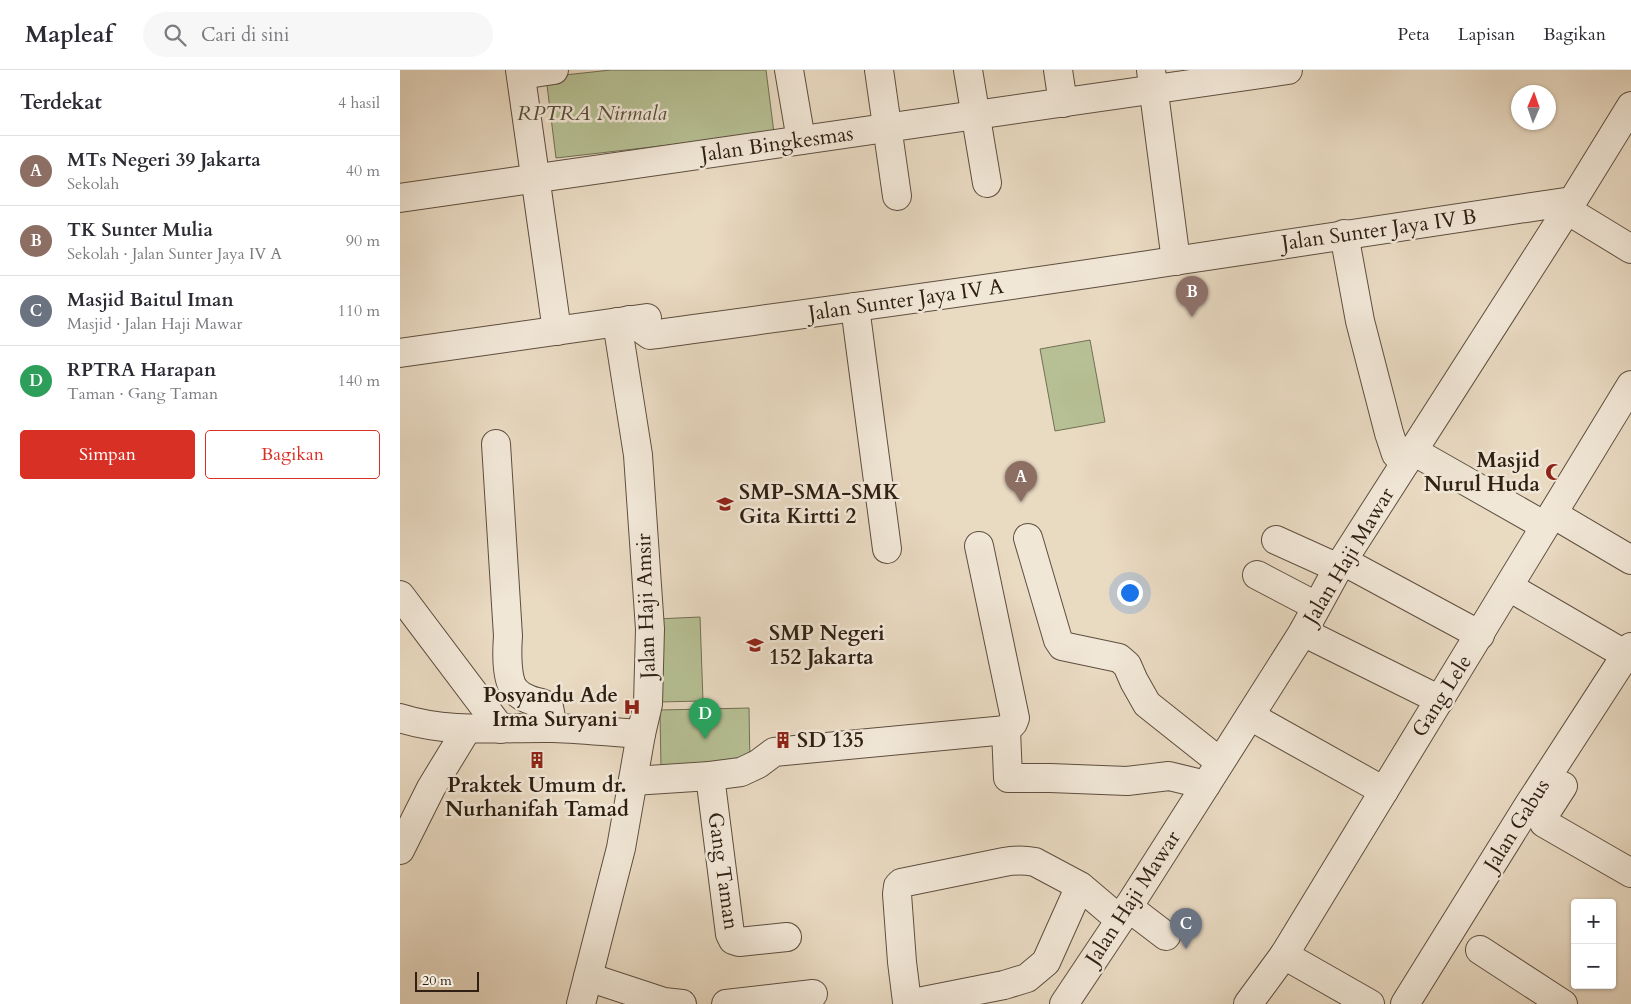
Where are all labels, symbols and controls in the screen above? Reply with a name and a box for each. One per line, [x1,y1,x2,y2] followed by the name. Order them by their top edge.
[143,12,493,57] search box
[25,18,113,51] text: Mapleaf
[161,21,189,49] icon: search
[201,22,289,48] text: Cari di sini
[1398,22,1430,47] text: Peta
[1458,22,1515,47] text: Lapisan
[1543,22,1606,47] text: Bagikan
[1511,85,1556,130] north arrow
[20,88,102,117] text: Terdekat
[338,92,380,114] text: 4 hasil
[517,99,667,128] park label: RPTRA Nirmala
[696,119,855,169] street label: Jalan Bingkesmas
[67,147,261,173] text: MTs Negeri 39 Jakarta
[30,160,42,182] text: A
[346,160,380,182] text: 40 m
[67,173,119,195] text: Sekolah
[1277,202,1478,258] street label: Jalan Sunter Jaya IV B
[67,217,213,243] text: TK Sunter Mulia
[30,230,42,252] text: B
[346,230,380,252] text: 90 m
[67,243,282,265] text: Sekolah · Jalan Sunter Jaya IV A
[804,272,1006,328] street label: Jalan Sunter Jaya IV A
[1176,276,1208,317] pin: B
[67,287,234,313] text: Masjid Baitul Iman
[30,300,42,322] text: C
[338,300,380,322] text: 110 m
[67,313,242,335] text: Masjid · Jalan Haji Mawar
[67,357,216,383] text: RPTRA Harapan
[29,370,43,392] text: D
[338,370,380,392] text: 140 m
[67,383,218,405] text: Taman · Gang Taman
[20,430,195,479] button: Simpan
[205,430,380,479] button: Bagikan
[1424,446,1541,499] place label: Masjid Nurul Huda
[1005,461,1037,502] pin: A
[1544,462,1564,482] mosque icon: Masjid Nurul Huda
[739,478,900,531] place label: SMP-SMA-SMK Gita Kirtti 2
[1295,482,1401,632] street label: Jalan Haji Mawar
[715,494,735,514] school or university icon: SMP-SMA-SMK Gita Kirtti 2
[629,532,663,682] street label: Jalan Haji Amsir
[1117,580,1143,606] your location
[769,619,885,672] place label: SMP Negeri 152 Jakarta
[745,635,765,655] school or university icon: SMP Negeri 152 Jakarta
[1405,649,1479,743] street label: Gang Lele
[483,681,618,734] place label: Posyandu Ade Irma Suryani
[622,697,642,717] hospital icon: Posyandu Ade Irma Suryani
[689,698,721,739] pin: D
[797,726,864,755] place label: SD 135
[773,730,793,750] building icon: SD 135
[527,750,547,770] building icon: Praktek Umum dr. Nurhanifah Tamad
[445,771,629,824] place label: Praktek Umum dr. Nurhanifah Tamad
[1476,773,1557,879] street label: Jalan Gabus
[700,810,746,932] street label: Gang Taman
[1077,825,1187,973] street label: Jalan Haji Mawar
[1571,899,1616,989] map controls
[1571,899,1616,944] button: +
[1170,908,1202,949] pin: C
[1571,944,1616,989] button: −
[415,969,479,992] scale bar
[422,971,452,990] text: 20 m

